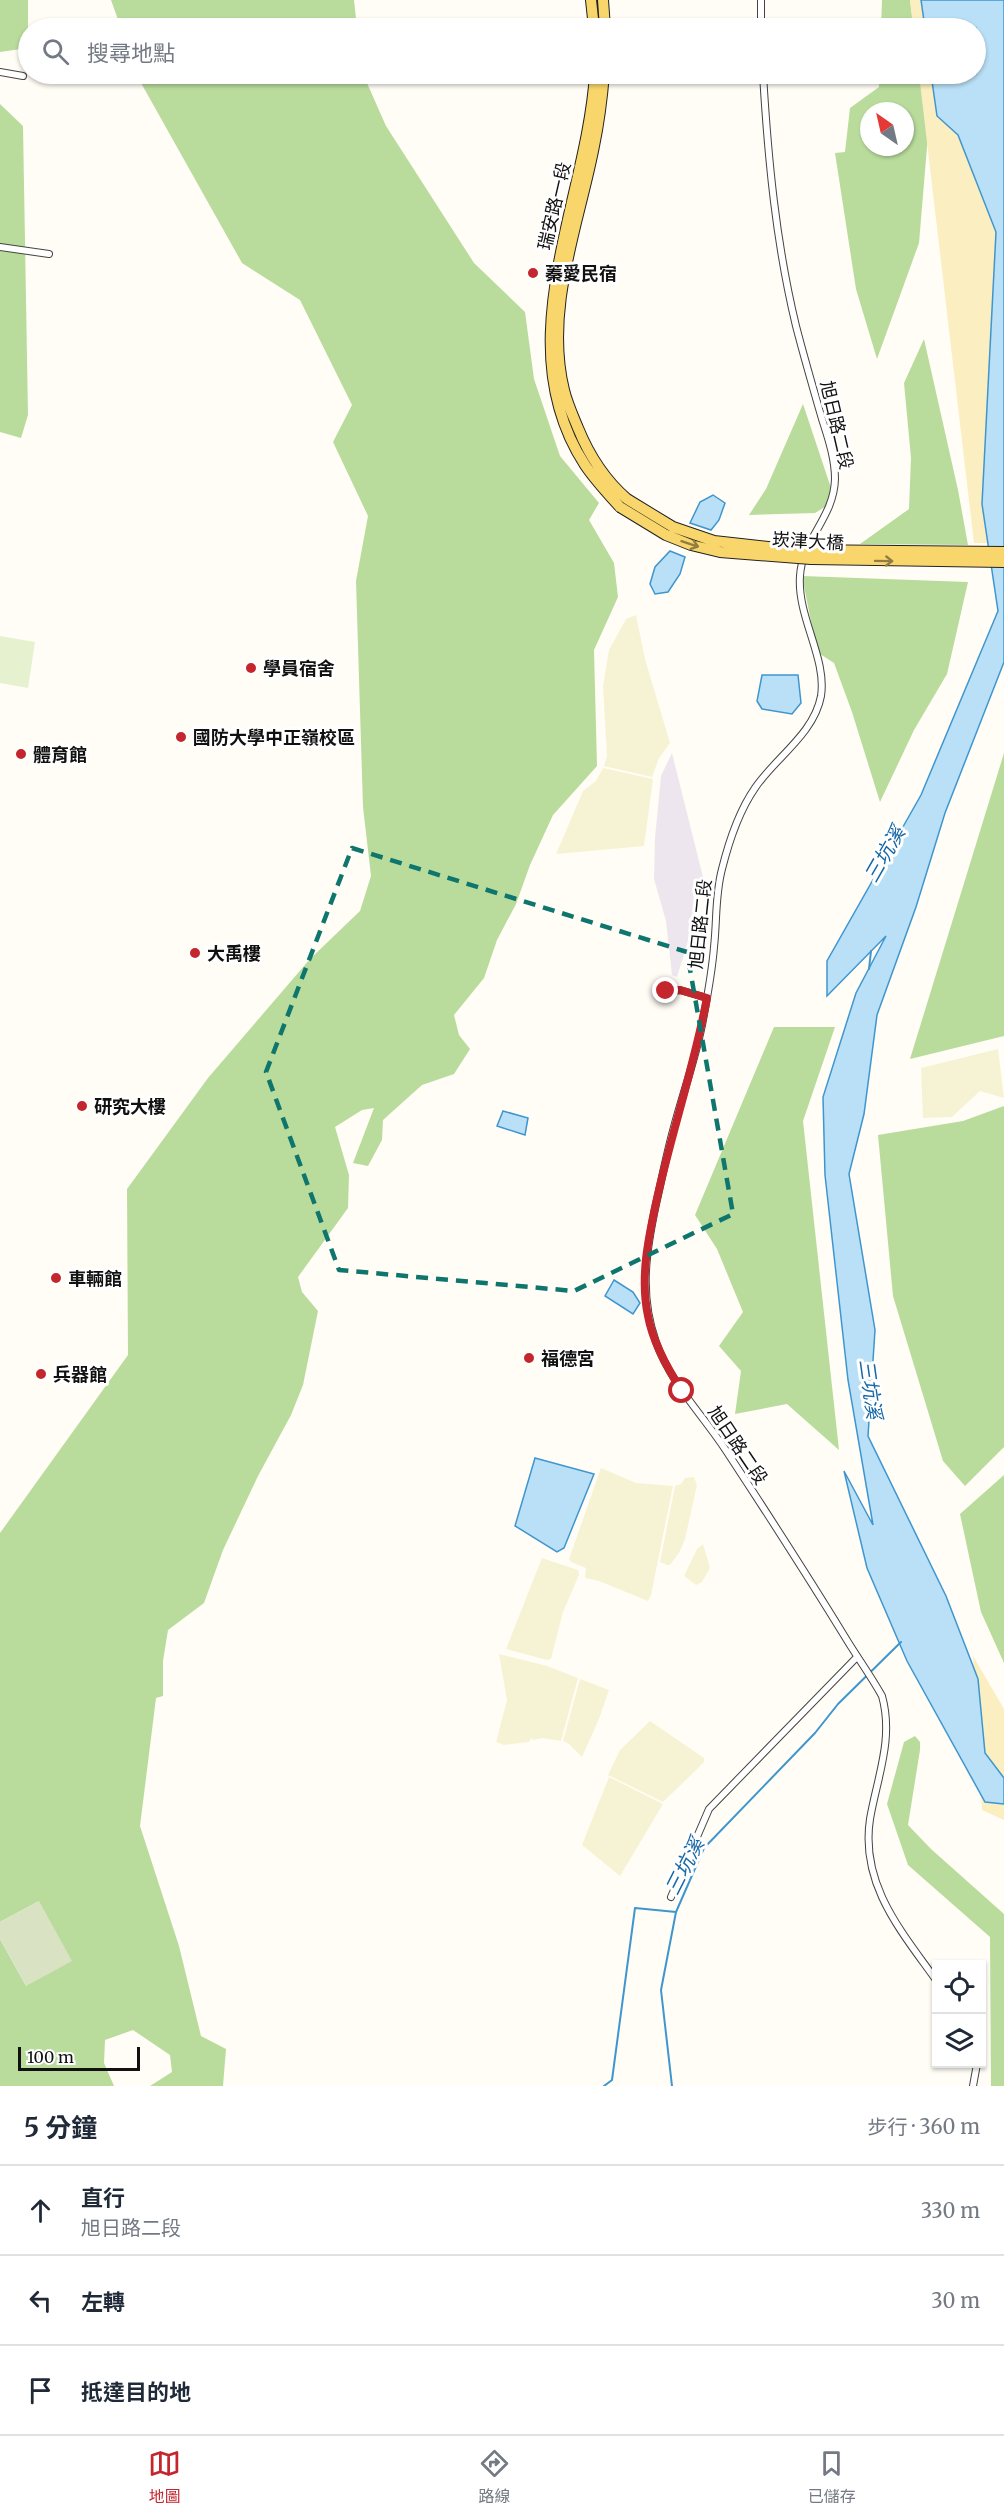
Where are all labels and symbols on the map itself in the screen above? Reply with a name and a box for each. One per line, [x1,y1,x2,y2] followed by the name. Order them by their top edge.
[860,102,914,156] north arrow
[533,160,575,252] street label: 瑞安路一段
[545,262,617,285] place label: 蓁愛民宿
[526,266,540,280] marker: 蓁愛民宿
[816,379,858,471] street label: 旭日路二段
[771,528,845,554] street label: 崁津大橋
[681,539,700,550] one-way arrow
[874,555,893,566] one-way arrow
[263,657,335,680] place label: 學員宿舍
[244,661,258,675] marker: 學員宿舍
[193,726,355,749] place label: 國防大學中正嶺校區
[174,730,188,744] marker: 國防大學中正嶺校區
[33,743,87,766] place label: 體育館
[14,747,28,761] marker: 體育館
[858,819,911,886] water label: 三坑溪
[684,878,716,970] street label: 旭日路二段
[207,942,261,965] place label: 大禹樓
[188,946,202,960] marker: 大禹樓
[652,977,678,1003] route end
[94,1095,166,1118] place label: 研究大樓
[75,1099,89,1113] marker: 研究大樓
[68,1267,122,1290] place label: 車輛館
[49,1271,63,1285] marker: 車輛館
[541,1347,595,1370] place label: 福德宮
[522,1351,536,1365] marker: 福德宮
[854,1358,888,1423] water label: 三坑溪
[53,1363,107,1386] place label: 兵器館
[34,1367,48,1381] marker: 兵器館
[668,1377,694,1403] route start
[703,1401,773,1489] street label: 旭日路二段
[659,1831,710,1898] water label: 三坑溪
[18,2044,140,2072] scale bar

